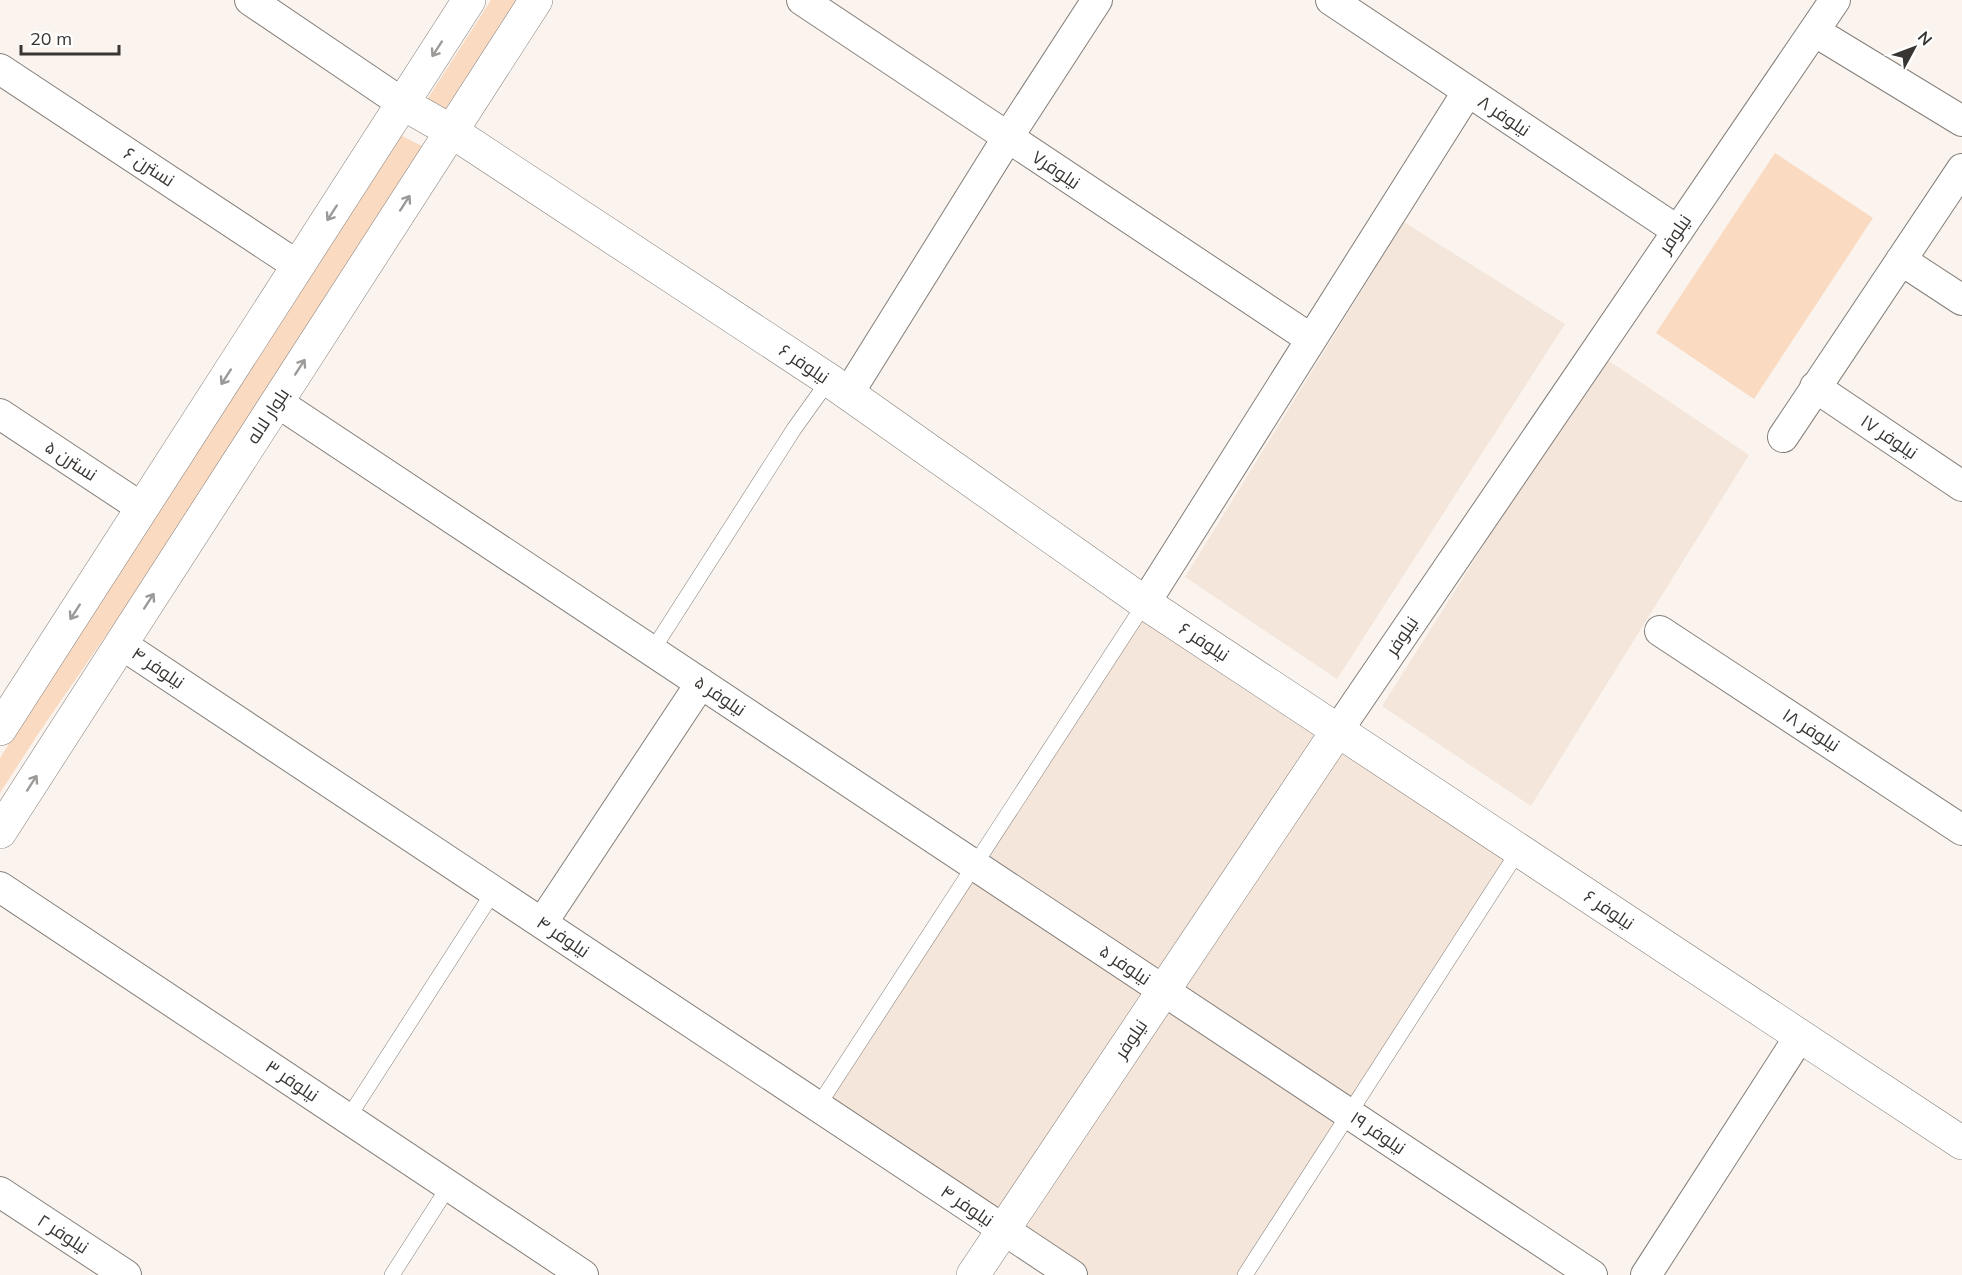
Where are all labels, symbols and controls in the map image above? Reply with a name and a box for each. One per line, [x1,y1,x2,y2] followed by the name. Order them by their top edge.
[21,18,118,56] scale bar
[1884,18,1944,78] north arrow
[30,27,72,50] text: 20 m
[1914,27,1937,49] text: N
[431,40,443,57] one-way arrow
[1474,90,1535,141] street label: نیلوفر ۸
[119,142,179,192] street label: نسترن ۶
[1028,145,1085,194] street label: نیلوفر۷
[399,194,412,211] one-way arrow
[326,204,338,221] one-way arrow
[1653,210,1696,259] street label: نیلوفر
[775,338,834,389] street label: نیلوفر ۶
[294,359,306,375] one-way arrow
[220,368,232,385] one-way arrow
[241,383,294,448] street label: بلوار لاله
[1856,409,1922,464] street label: نیلوفر ۱۷
[41,435,102,486] street label: نسترن ۵
[143,593,155,610] one-way arrow
[69,603,81,620] one-way arrow
[1380,612,1423,661] street label: نیلوفر
[1175,617,1234,666] street label: نیلوفر ۶
[127,642,189,694] street label: نیلوفر ۴
[690,670,750,721] street label: نیلوفر ۵
[1778,703,1844,757] street label: نیلوفر ۱۸
[26,775,38,792] one-way arrow
[1580,884,1639,935] street label: نیلوفر ۶
[532,911,594,963] street label: نیلوفر ۴
[1095,939,1155,990] street label: نیلوفر ۵
[1109,1015,1152,1064] street label: نیلوفر
[261,1054,323,1107] street label: نیلوفر ۳
[1346,1106,1410,1159] street label: نیلوفر ۱۹
[936,1180,998,1232] street label: نیلوفر ۴
[33,1209,93,1259] street label: نیلوفر ۲

